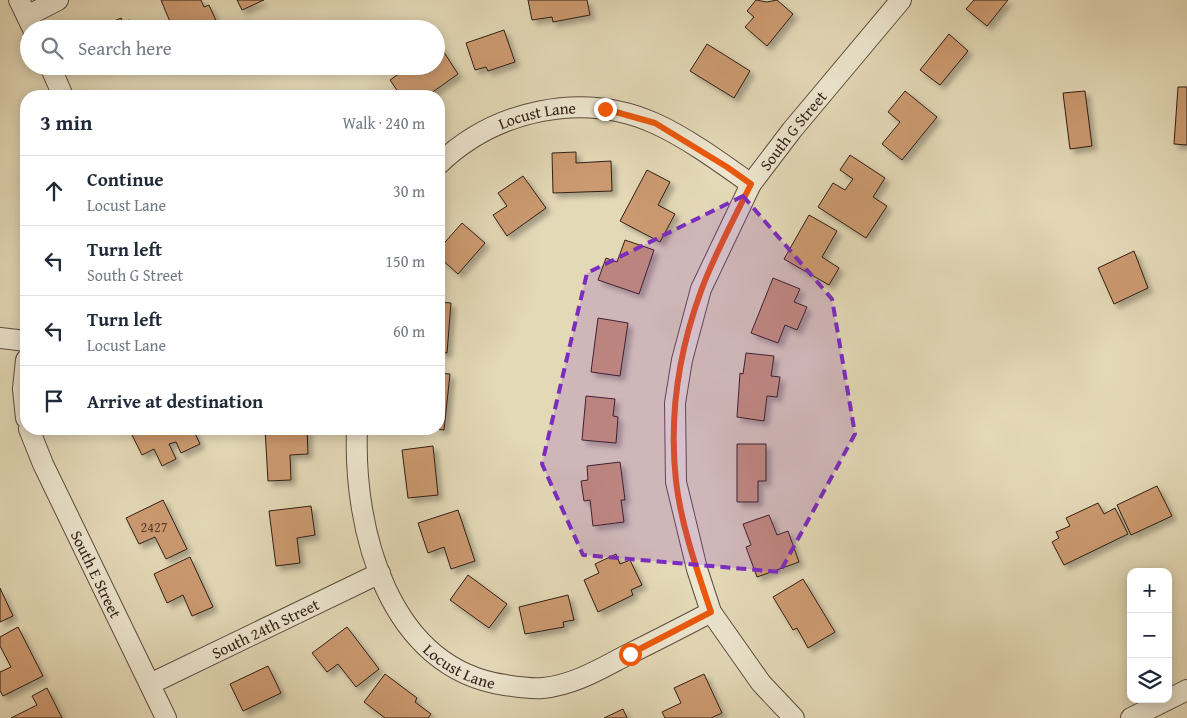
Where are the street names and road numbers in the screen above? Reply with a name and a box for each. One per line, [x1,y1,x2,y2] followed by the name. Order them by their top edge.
[753,85,832,175] street label: South G Street
[494,95,576,135] street label: Locust Lane
[65,526,128,622] street label: South E Street
[207,592,323,665] street label: South 24th Street
[418,638,498,695] street label: Locust Lane

